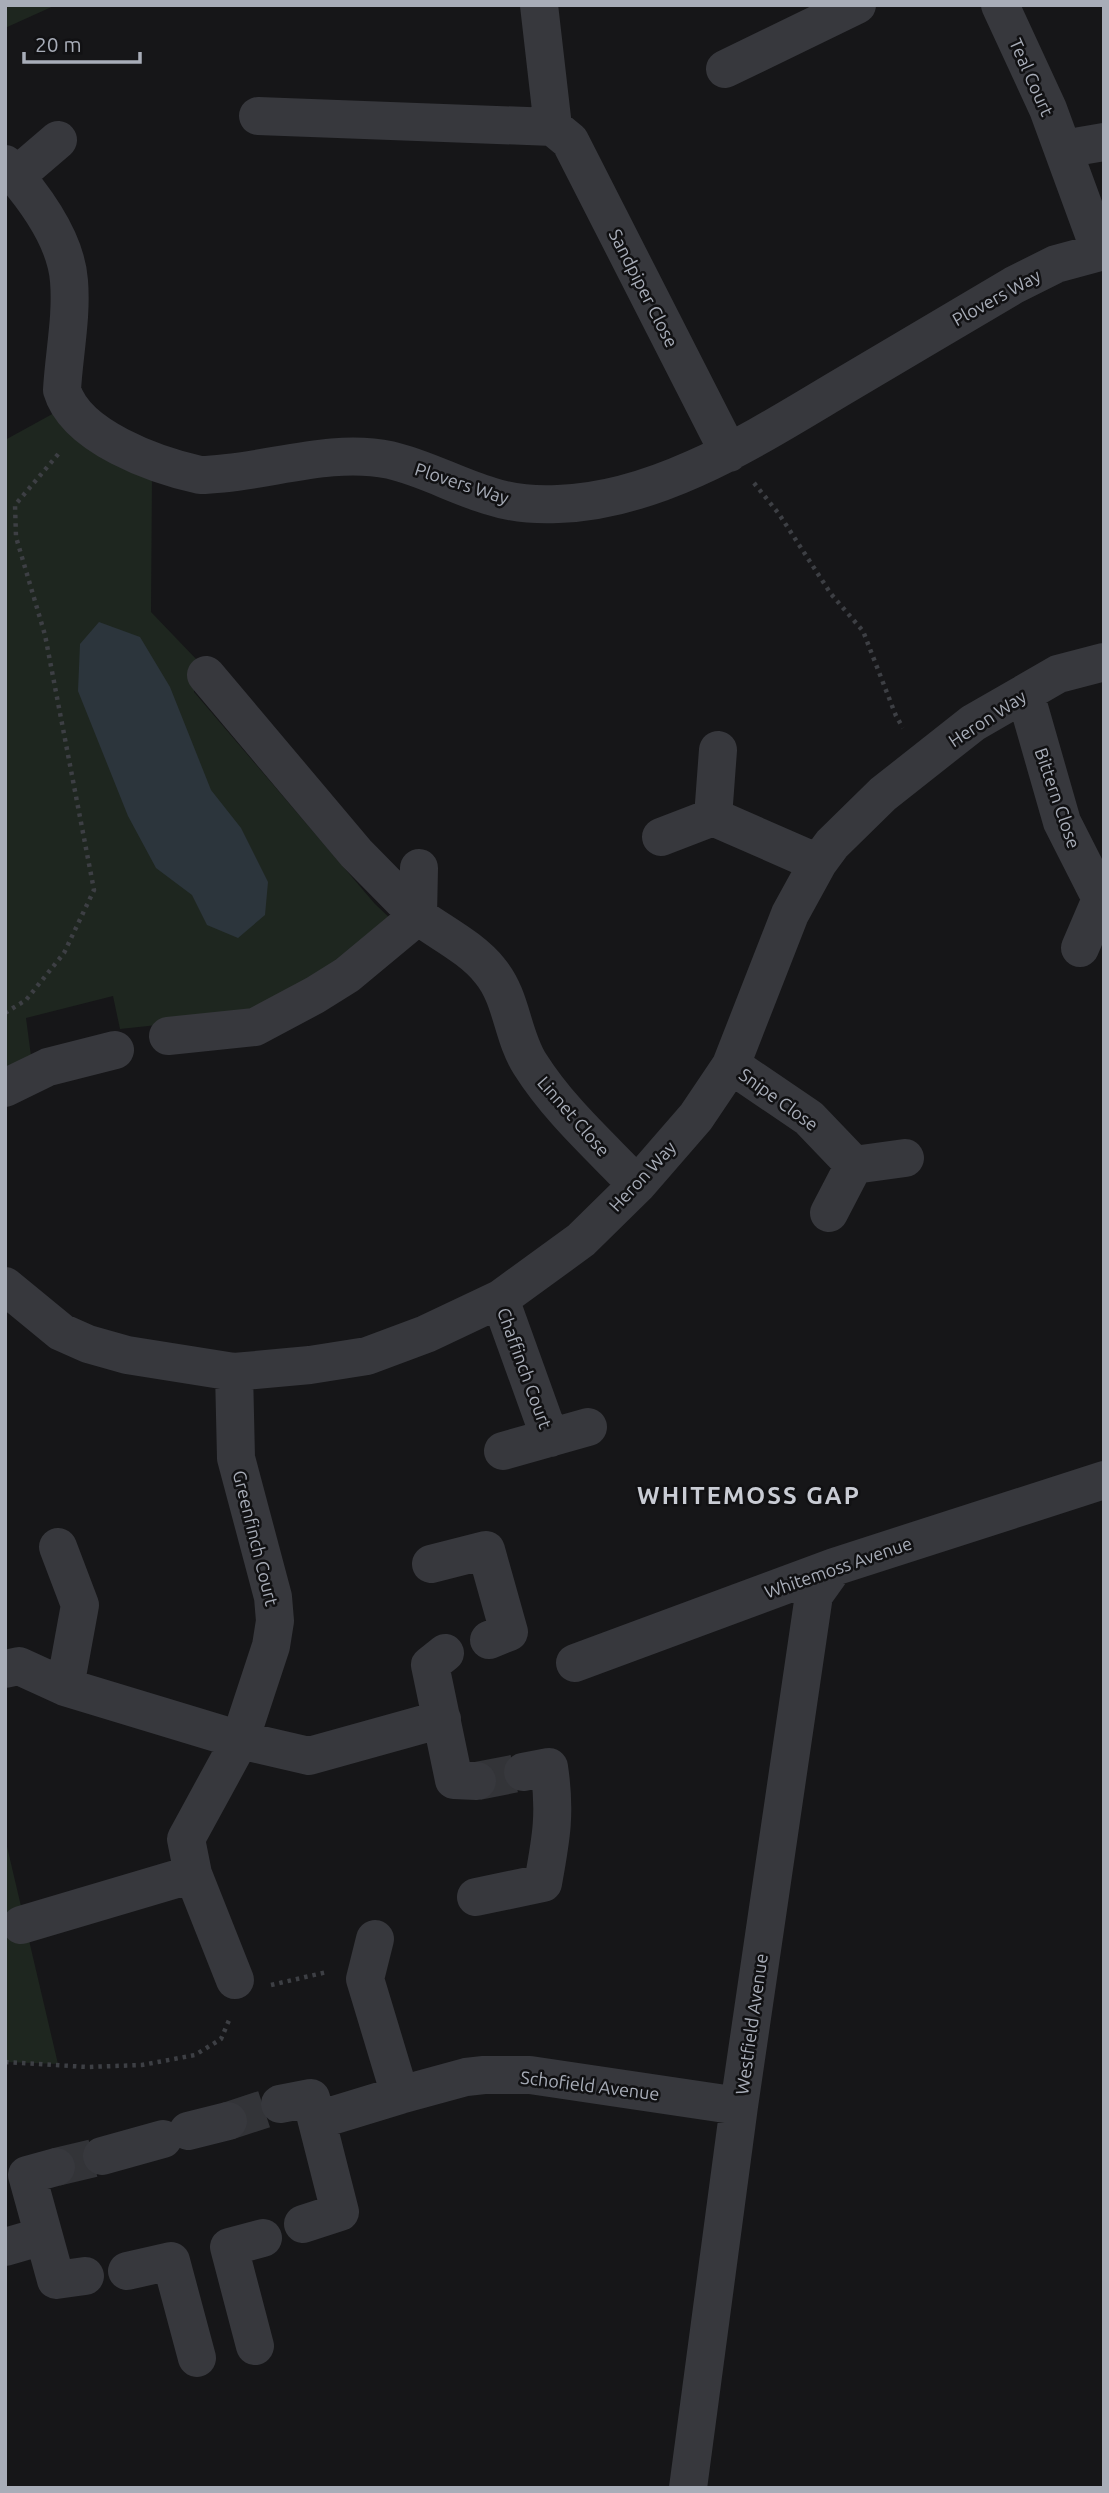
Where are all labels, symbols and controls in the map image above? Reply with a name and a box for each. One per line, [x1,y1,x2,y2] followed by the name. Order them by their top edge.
[24,21,140,65] scale bar
[35,32,82,56] text: 20 m
[1006,35,1058,119] street label: Teal Court
[606,226,682,350] street label: Sandpiper Close
[948,264,1044,329] street label: Plovers Way
[412,458,512,508] street label: Plovers Way
[944,685,1030,750] street label: Heron Way
[1031,745,1085,851] street label: Bittern Close
[736,1064,822,1134] street label: Snipe Close
[534,1072,614,1160] street label: Linnet Close
[605,1137,680,1215] street label: Heron Way
[494,1305,556,1431] street label: Chaffinch Court
[229,1468,283,1608] street label: Greenfinch Court
[637,1482,861,1509] district label: WHITEMOSS GAP
[762,1532,914,1602] street label: Whitemoss Avenue
[731,1952,771,2096] street label: Westfield Avenue
[519,2067,661,2103] street label: Schofield Avenue

